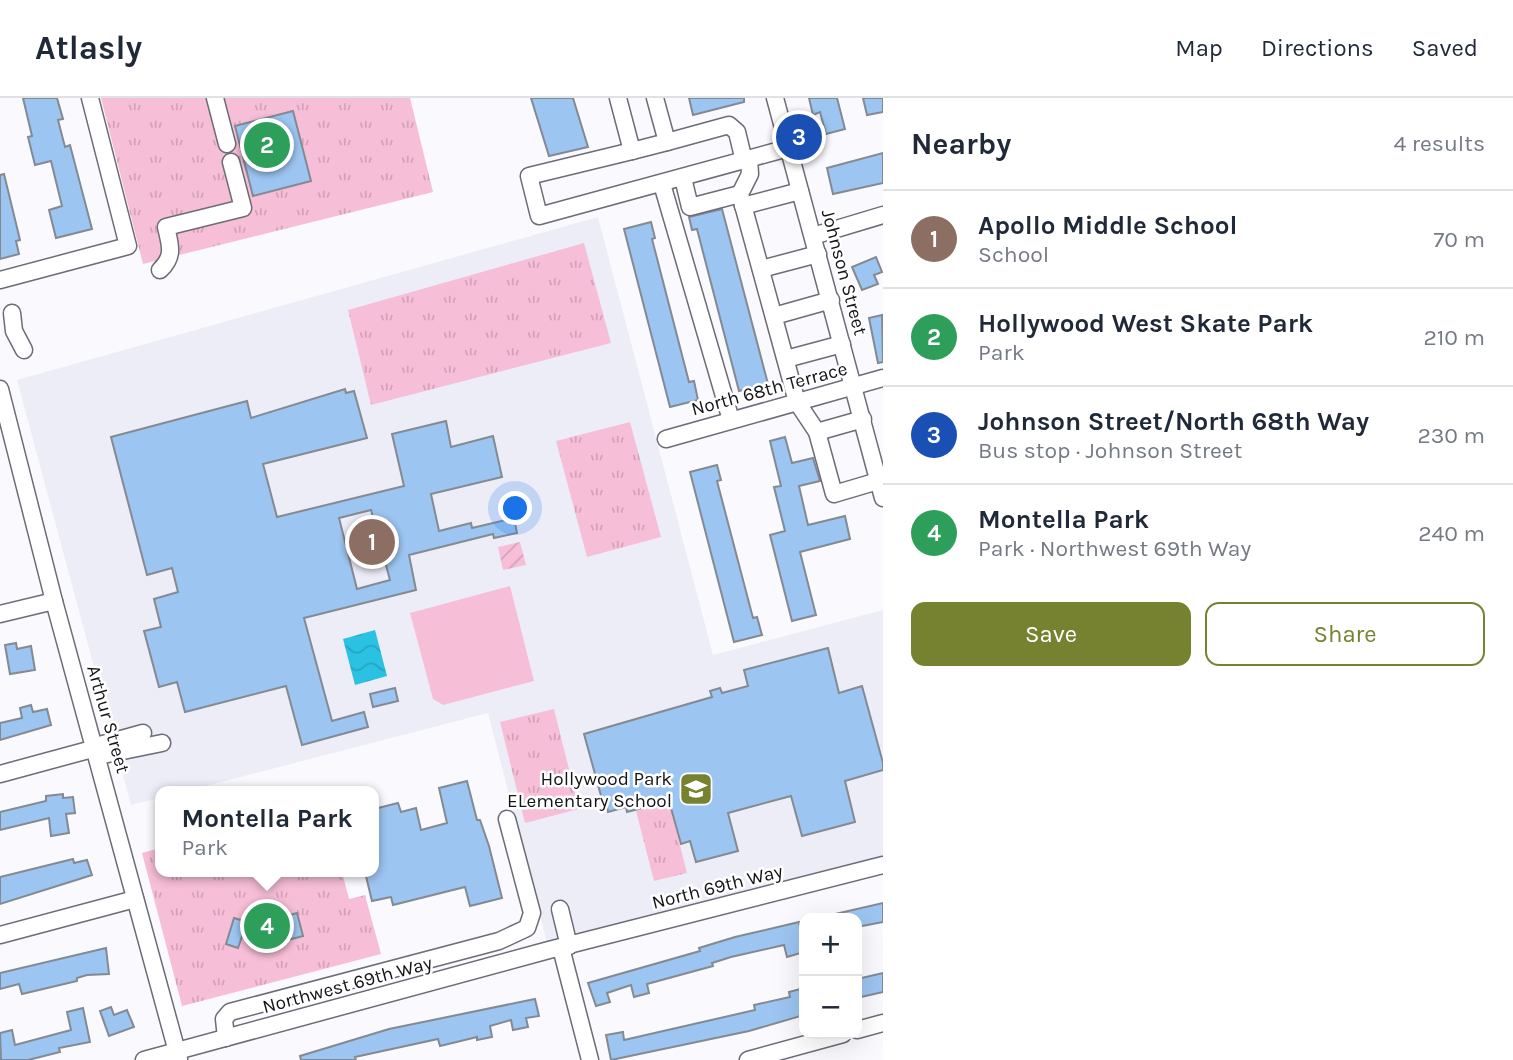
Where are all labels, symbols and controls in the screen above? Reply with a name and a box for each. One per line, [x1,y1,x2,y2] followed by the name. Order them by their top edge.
[35,29,142,67] text: Atlasly
[1175,34,1223,62] text: Map
[1261,34,1374,62] text: Directions
[1412,34,1478,62] text: Saved
[776,111,822,163] pin: 3
[244,119,290,171] pin: 2
[911,126,1011,162] text: Nearby
[1393,130,1485,157] text: 4 results
[817,207,871,338] street label: Johnson Street
[978,210,1237,241] text: Apollo Middle School
[930,226,938,253] text: 1
[1434,226,1485,253] text: 70 m
[978,241,1049,268] text: School
[978,308,1313,339] text: Hollywood West Skate Park
[927,324,941,351] text: 2
[1423,324,1485,351] text: 210 m
[978,339,1025,366] text: Park
[689,358,850,420] street label: North 68th Terrace
[978,406,1369,437] text: Johnson Street/North 68th Way
[927,422,941,449] text: 3
[1417,422,1485,449] text: 230 m
[978,437,1242,464] text: Bus stop · Johnson Street
[498,491,532,525] your location
[978,504,1149,535] text: Montella Park
[349,516,395,568] pin: 1
[927,520,941,547] text: 4
[1418,520,1485,547] text: 240 m
[978,535,1251,562] text: Park · Northwest 69th Way
[911,602,1191,666] button: Save
[1205,602,1485,666] button: Share
[82,663,134,776] street label: Arthur Street
[507,768,672,812] place label: Hollywood Park ELementary School
[677,770,715,808] school or university icon: Hollywood Park ELementary School
[155,786,379,877] popup
[181,803,353,834] text: Montella Park
[181,834,228,861] text: Park
[650,860,785,914] street label: North 69th Way
[244,900,290,952] pin: 4
[799,913,862,1039] map controls
[799,913,862,976] button: +
[260,952,435,1018] street label: Northwest 69th Way
[799,976,862,1039] button: −

